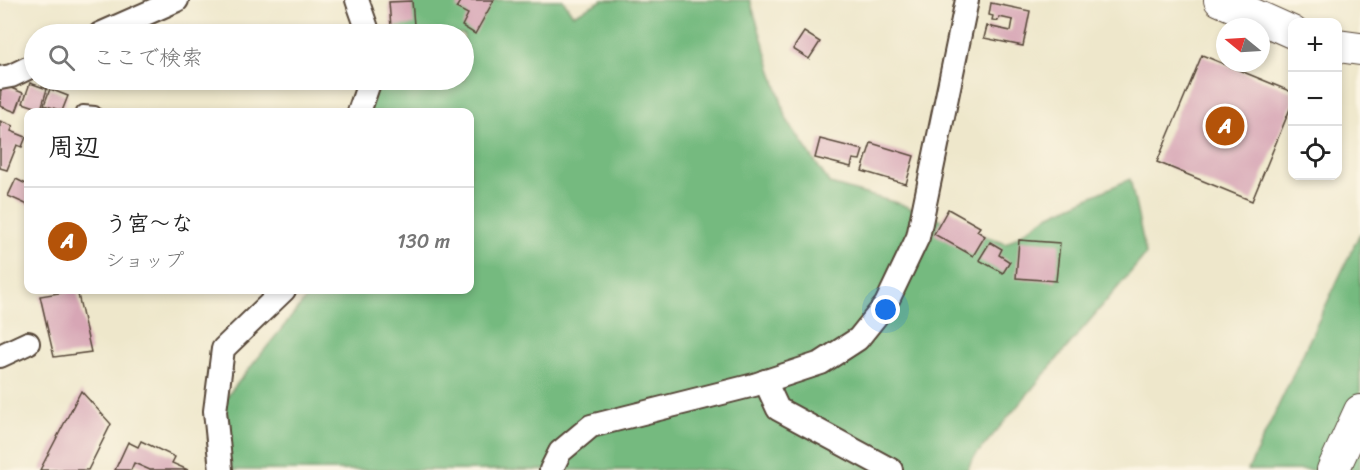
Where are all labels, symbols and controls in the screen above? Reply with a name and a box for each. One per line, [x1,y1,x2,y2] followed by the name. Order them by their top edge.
[1216,18,1270,72] north arrow
[1288,18,1342,180] map controls
[1288,18,1342,72] button: +
[24,24,474,90] search box
[93,38,203,77] text: ここで検索
[45,41,78,74] icon: search
[1288,72,1342,126] button: −
[1206,104,1244,148] pin: A
[48,124,100,170] text: 周辺
[1288,126,1342,180] button: locate
[105,204,193,243] text: う宮〜な
[61,224,74,259] text: A
[397,224,450,259] text: 130 m
[105,243,184,278] text: ショップ
[871,295,900,324] your location

